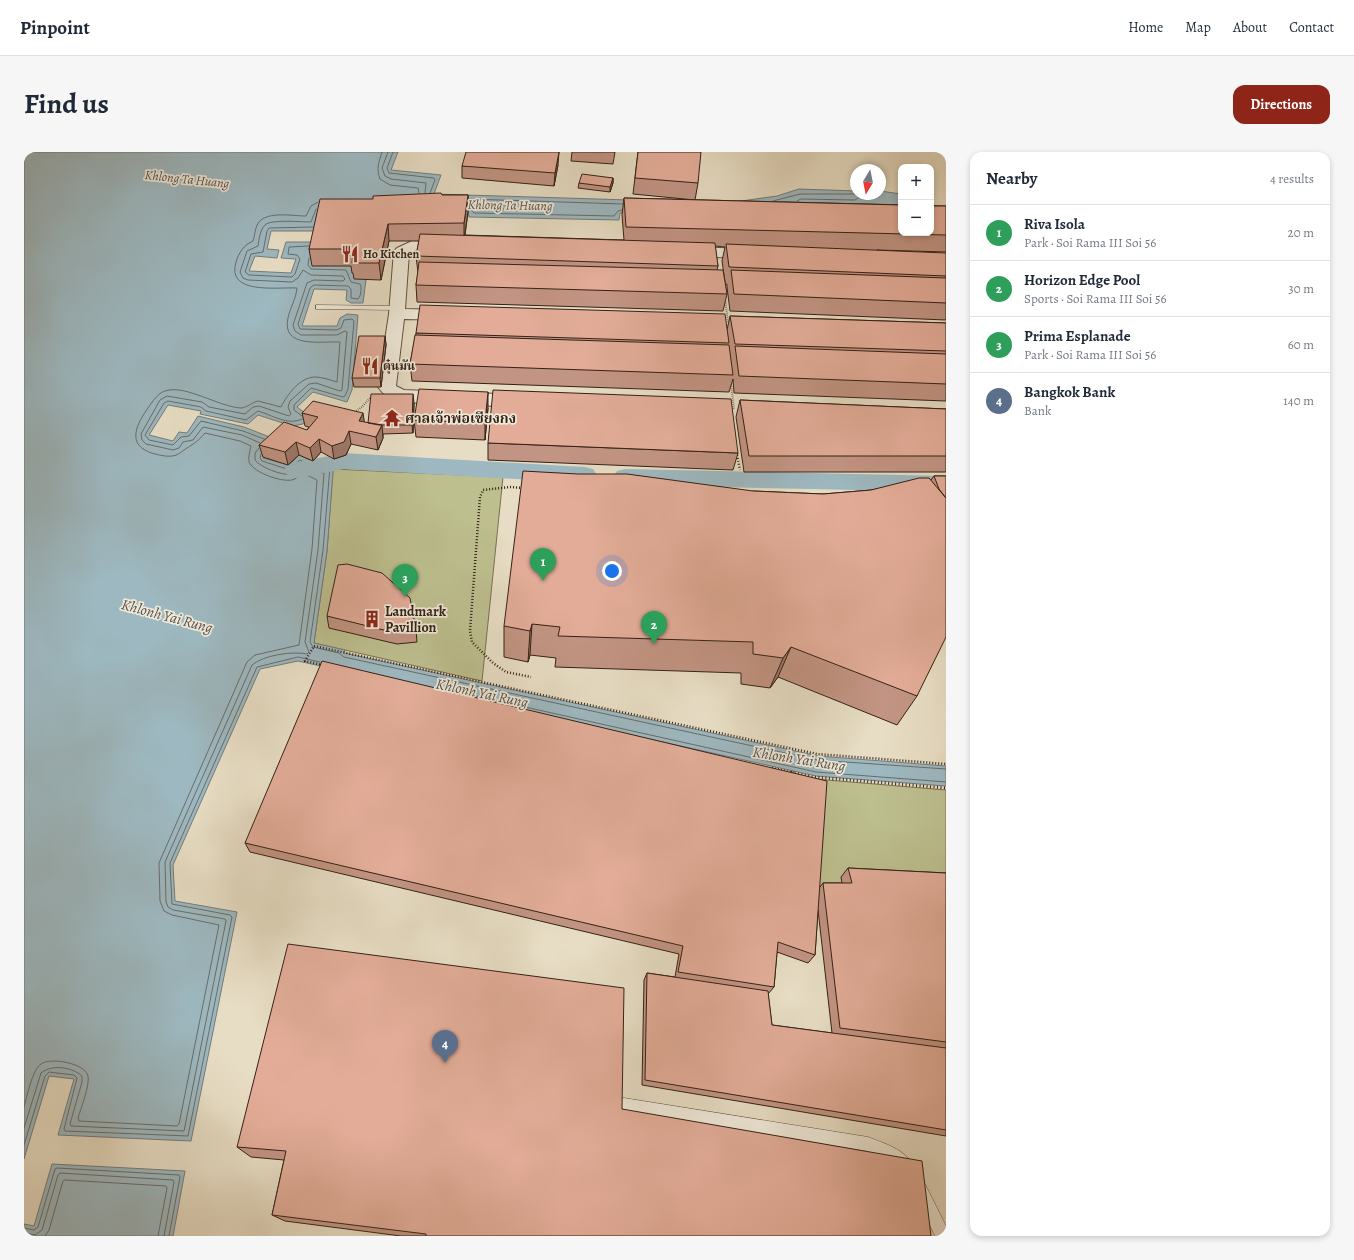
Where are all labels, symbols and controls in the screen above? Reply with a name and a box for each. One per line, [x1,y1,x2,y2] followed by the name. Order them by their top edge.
[20,15,90,41] text: Pinpoint
[1128,18,1163,37] text: Home
[1185,18,1211,37] text: Map
[1233,18,1267,37] text: About
[1289,18,1334,37] text: Contact
[24,85,109,123] text: Find us
[1233,85,1330,124] button: Directions
[850,164,886,200] north arrow
[898,164,934,236] map controls
[898,164,934,200] button: +
[144,166,230,192] water label: Khlong Ta Huang
[986,167,1037,190] text: Nearby
[1270,170,1314,187] text: 4 results
[467,196,553,214] water label: Khlong Ta Huang
[898,200,934,236] button: −
[1024,214,1085,234] text: Riva Isola
[997,224,1001,241] text: 1
[1288,224,1314,241] text: 20 m
[1024,234,1156,251] text: Park · Soi Rama III Soi 56
[340,244,360,264] restaurant icon: Ho Kitchen
[363,246,420,262] place label: Ho Kitchen
[1024,270,1140,290] text: Horizon Edge Pool
[996,280,1002,297] text: 2
[1288,280,1314,297] text: 30 m
[1024,290,1167,307] text: Sports · Soi Rama III Soi 56
[1024,326,1131,346] text: Prima Esplanade
[996,336,1002,353] text: 3
[1288,336,1314,353] text: 60 m
[1024,346,1156,363] text: Park · Soi Rama III Soi 56
[360,356,380,376] restaurant icon: ตุ๋นมัน
[383,358,415,374] place label: ตุ๋นมัน
[1024,382,1115,402] text: Bangkok Bank
[996,392,1002,409] text: 4
[1283,392,1314,409] text: 140 m
[1024,402,1051,419] text: Bank
[382,408,402,428] temple icon: ศาลเจ้าพ่อเซียงกง
[405,409,516,428] place label: ศาลเจ้าพ่อเซียงกง
[530,548,556,581] pin: 1
[602,561,622,581] your location
[392,564,418,597] pin: 3
[119,594,215,638] water label: Khlonh Yai Rung
[385,602,447,637] place label: Landmark Pavillion
[362,609,382,629] building icon: Landmark Pavillion
[641,611,667,644] pin: 2
[434,673,530,713] water label: Khlonh Yai Rung
[751,742,847,776] water label: Khlonh Yai Rung
[432,1030,458,1063] pin: 4

